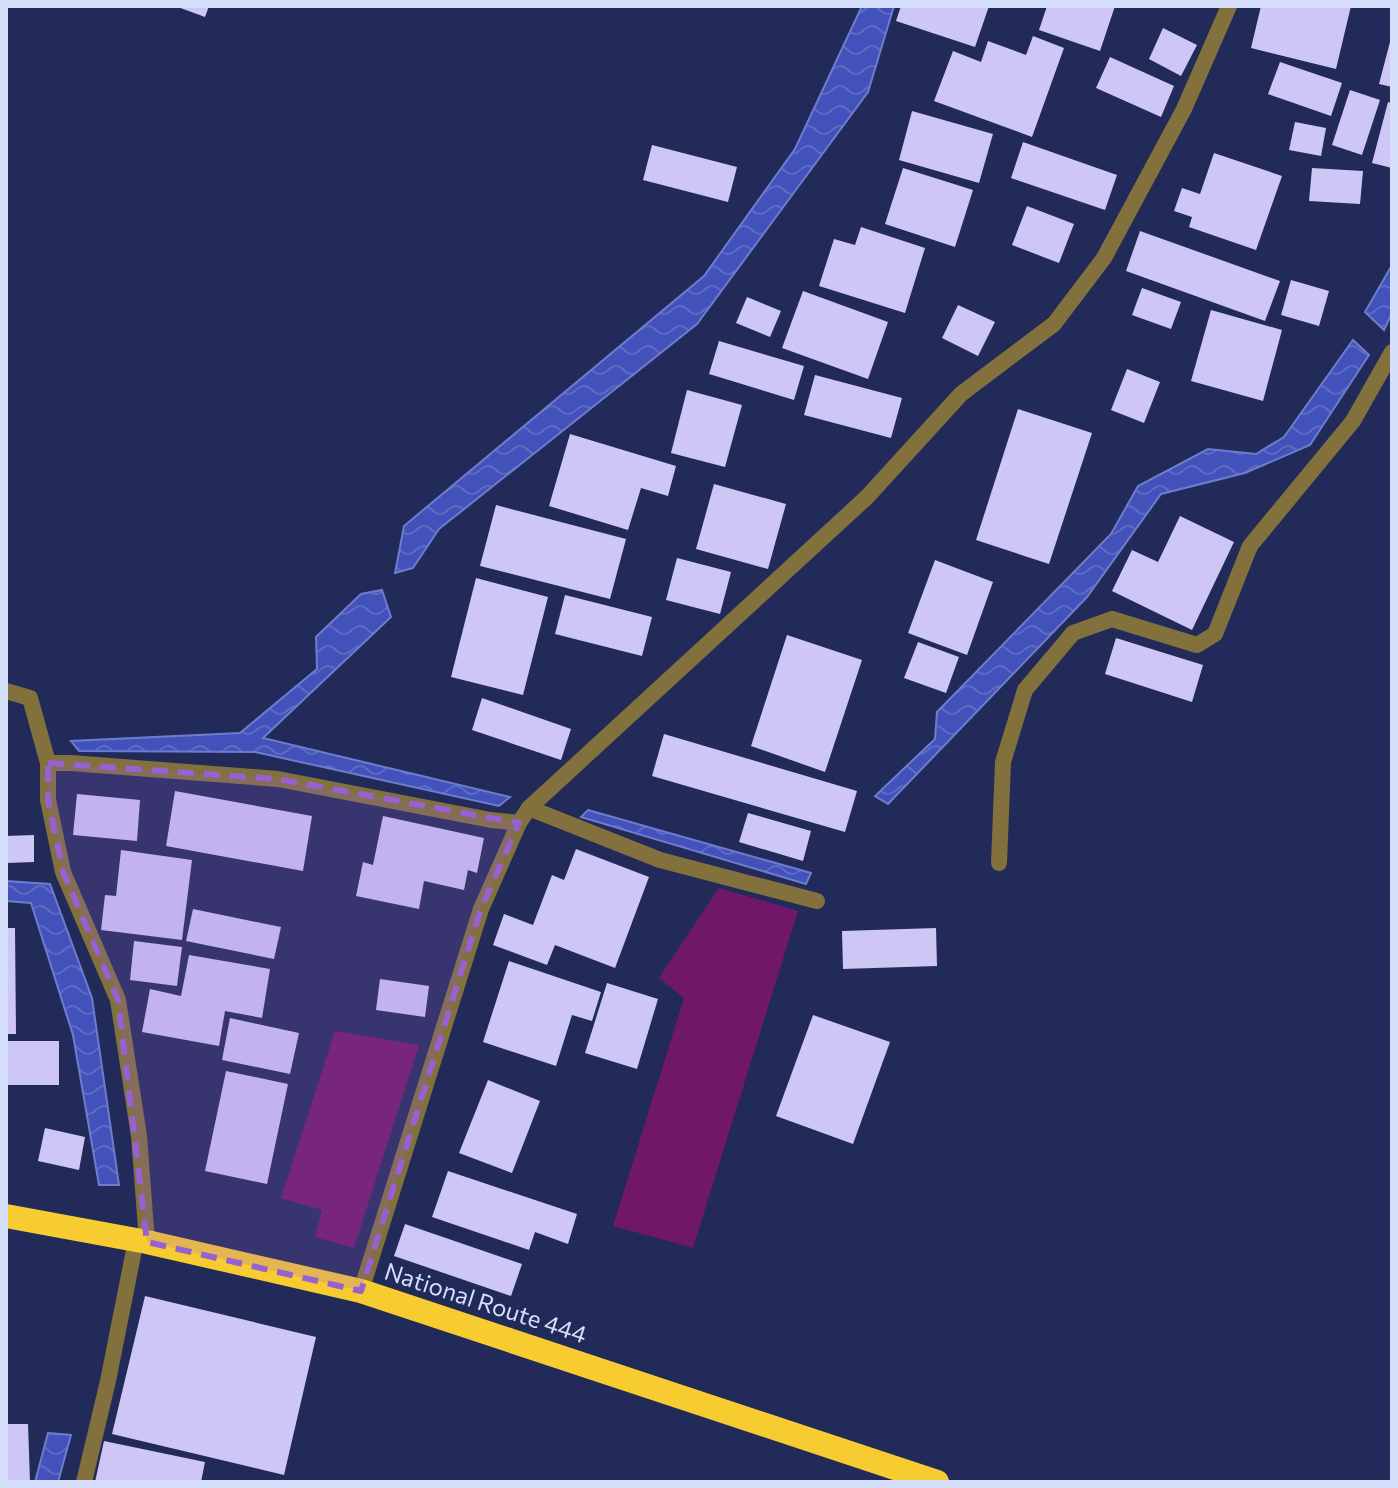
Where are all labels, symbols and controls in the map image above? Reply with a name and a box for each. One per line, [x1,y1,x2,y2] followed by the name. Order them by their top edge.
[381,1256,591,1348] street label: National Route 444

